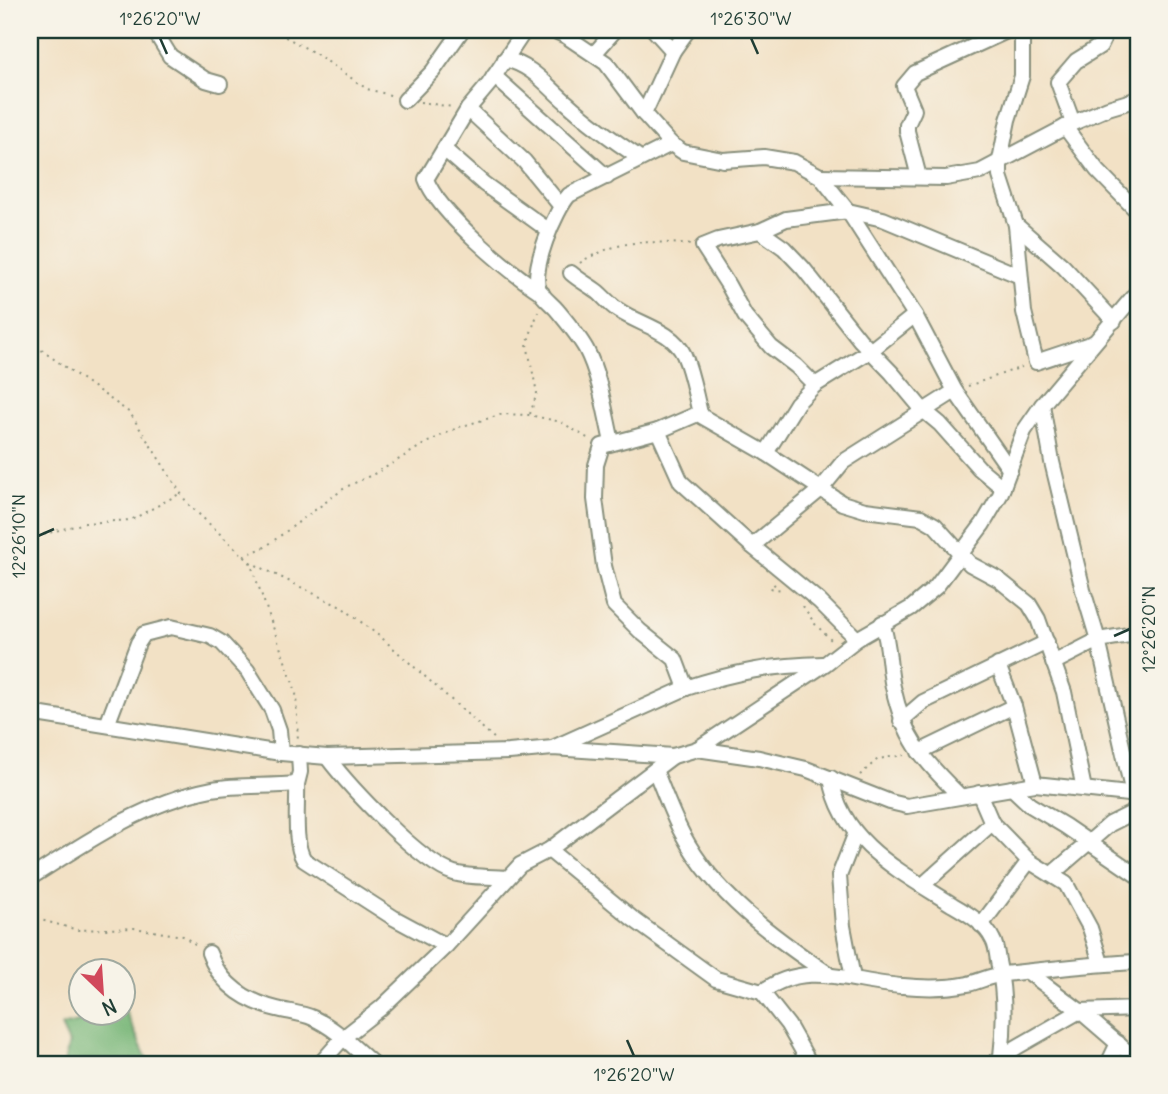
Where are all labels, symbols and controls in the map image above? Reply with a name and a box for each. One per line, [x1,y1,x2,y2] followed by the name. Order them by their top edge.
[119,7,201,30] text: 1°26'20"W
[710,7,792,30] text: 1°26'30"W
[7,494,30,578] text: 12°26'10"N
[1137,586,1160,673] text: 12°26'20"N
[66,958,136,1028] north arrow
[98,994,120,1021] text: N
[593,1063,675,1086] text: 1°26'20"W

